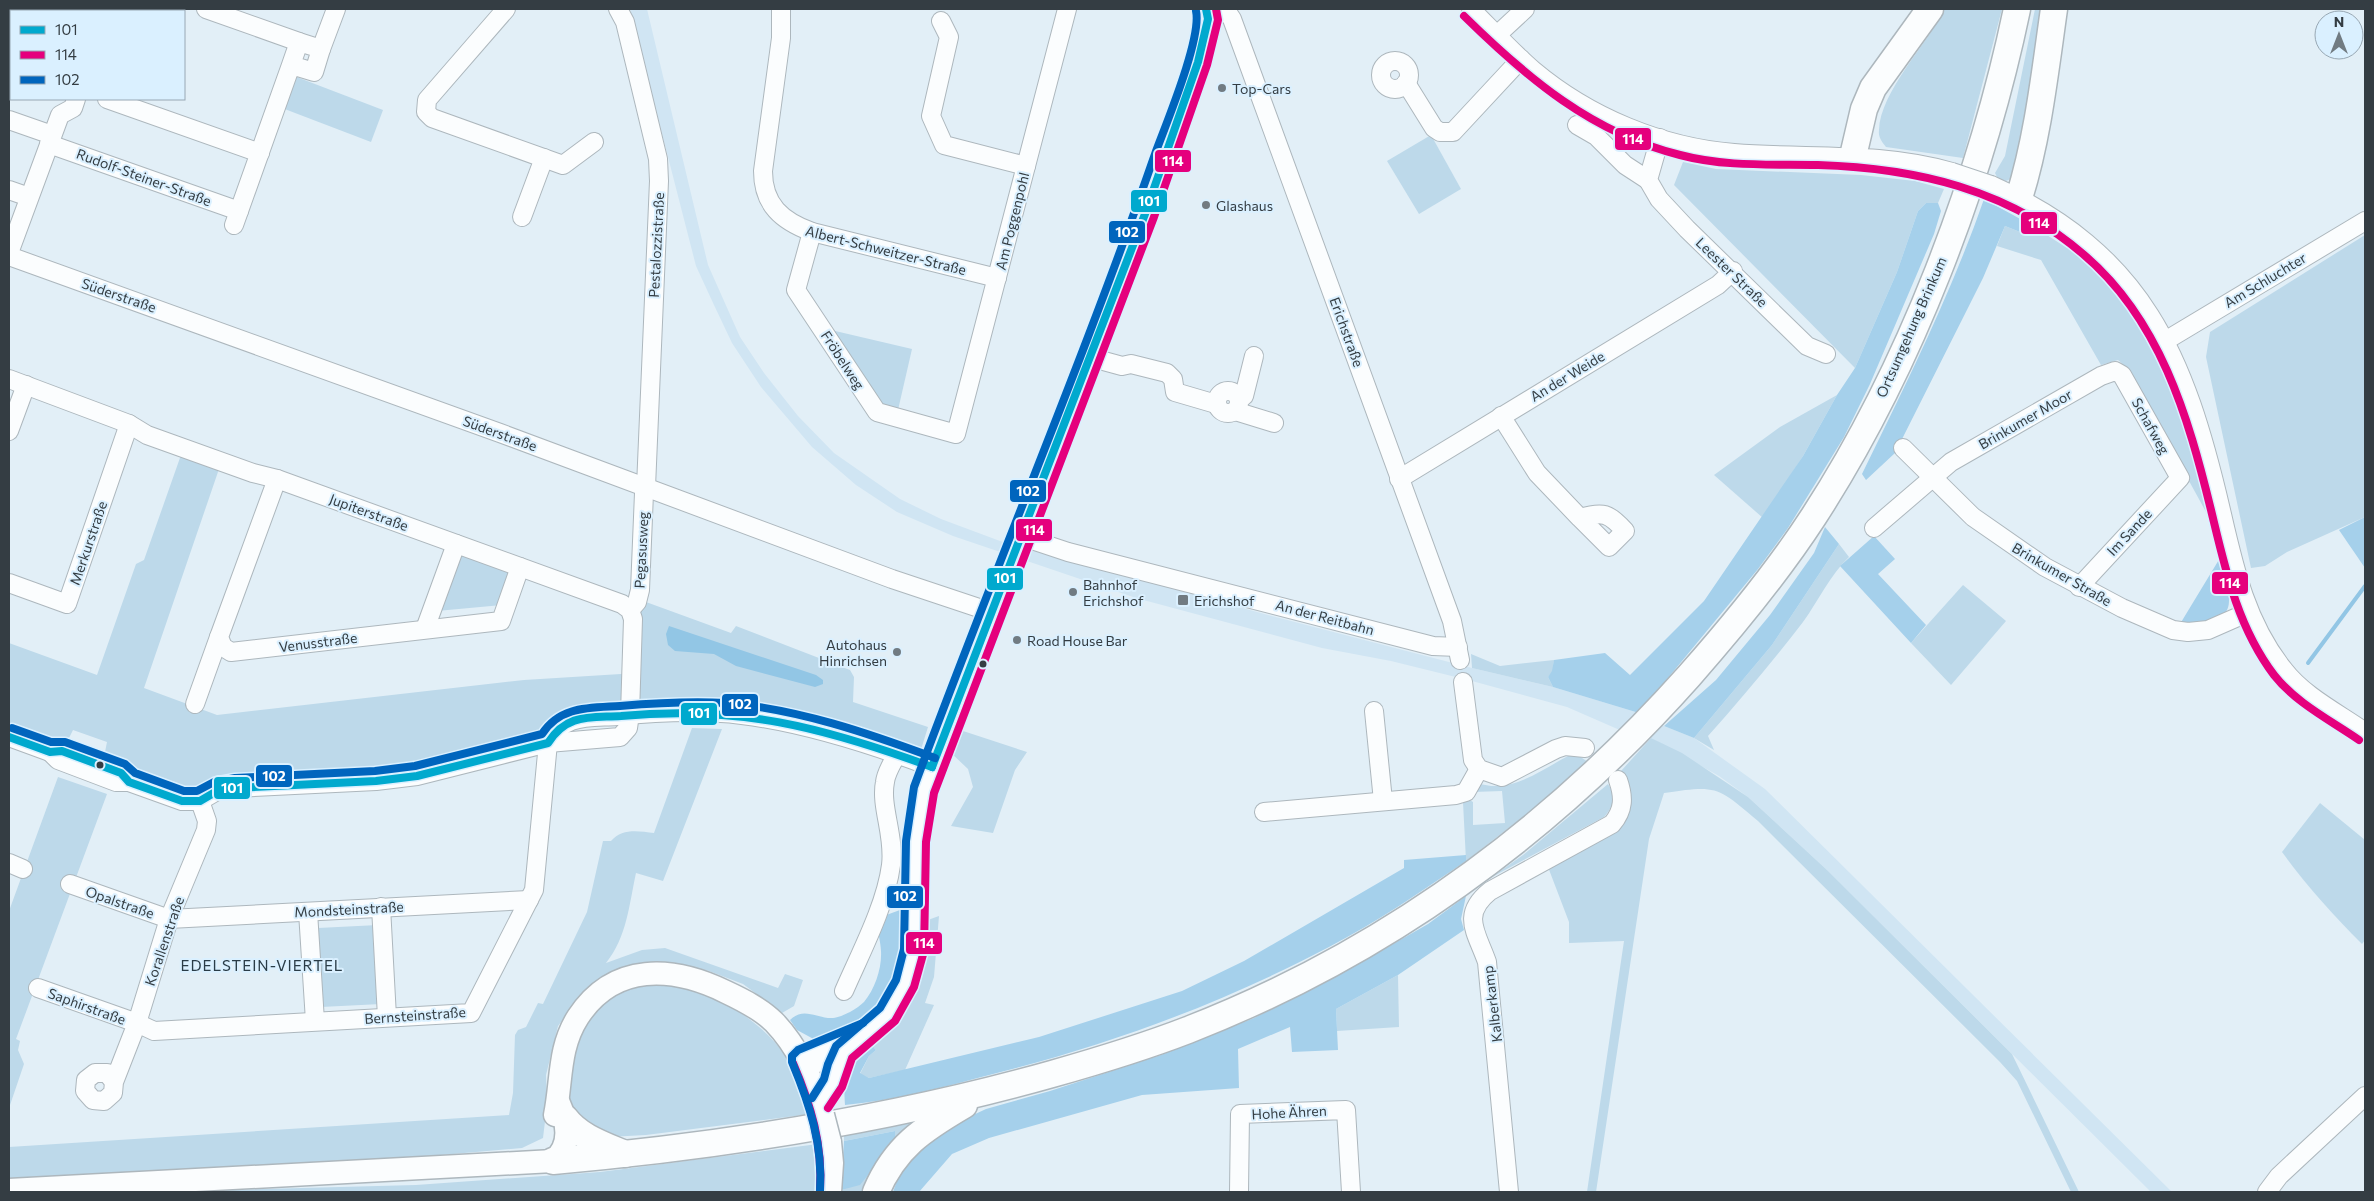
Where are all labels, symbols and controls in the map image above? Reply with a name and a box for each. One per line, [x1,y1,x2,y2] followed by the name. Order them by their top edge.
[10,10,185,100] legend
[2314,10,2364,60] north arrow
[2334,13,2344,30] text: N
[55,20,78,38] text: 101
[55,45,77,63] text: 114
[55,70,79,88] text: 102
[1232,80,1291,97] place label: Top-Cars
[1216,82,1228,94] marker: Top-Cars
[1614,127,1652,151] line badge: 114
[1622,130,1644,147] text: 114
[74,145,214,209] street label: Rudolf-Steiner-Straße
[1154,149,1192,173] line badge: 114
[1162,152,1184,169] text: 114
[992,170,1032,272] street label: Am Poggenpohl
[1130,189,1168,213] line badge: 101
[645,192,667,298] street label: Pestalozzistraße
[1138,192,1160,209] text: 101
[1216,197,1273,214] place label: Glashaus
[1200,199,1212,211] marker: Glashaus
[2020,211,2058,235] line badge: 114
[2028,214,2050,231] text: 114
[1108,220,1146,244] line badge: 102
[804,222,968,278] street label: Albert-Schweitzer-Straße
[1115,223,1139,240] text: 102
[1693,234,1771,310] street label: Leester Straße
[2221,249,2309,311] street label: Am Schluchter
[1872,254,1950,400] street label: Ortsumgehung Brinkum
[80,274,158,316] street label: Süderstraße
[1326,295,1368,369] street label: Erichstraße
[818,327,869,393] street label: Fröbelweg
[1527,347,1607,405] street label: An der Weide
[1975,385,2075,453] street label: Brinkumer Moor
[2129,395,2174,458] street label: Schafweg
[461,412,539,454] street label: Süderstraße
[1009,479,1047,503] line badge: 102
[1016,482,1040,499] text: 102
[327,490,411,534] street label: Jupiterstraße
[66,499,110,587] street label: Merkurstraße
[2103,505,2155,559] street label: Im Sande
[630,511,652,589] street label: Pegasusweg
[1015,518,1053,542] line badge: 114
[1023,521,1045,538] text: 114
[2009,539,2115,609] street label: Brinkumer Straße
[986,567,1024,591] line badge: 101
[994,569,1016,586] text: 101
[2211,571,2249,595] line badge: 114
[2219,574,2241,591] text: 114
[1083,576,1144,609] place label: Bahnhof Erichshof
[1067,586,1079,598] marker: Bahnhof Erichshof
[1194,592,1255,609] place label: Erichshof
[1176,593,1190,607] marker: Erichshof
[1274,596,1376,638] street label: An der Reitbahn
[278,629,358,655] street label: Venusstraße
[1027,632,1128,649] place label: Road House Bar
[1011,634,1023,646] marker: Road House Bar
[819,636,887,669] place label: Autohaus Hinrichsen
[891,646,903,658] marker: Autohaus Hinrichsen
[978,659,988,669] unlabelled marker
[721,693,759,717] line badge: 102
[728,695,752,712] text: 102
[680,702,718,726] line badge: 101
[688,704,710,721] text: 101
[95,760,105,770] unlabelled marker
[255,764,293,788] line badge: 102
[262,767,286,784] text: 102
[213,776,251,800] line badge: 101
[221,779,243,796] text: 101
[84,882,156,922] street label: Opalstraße
[886,885,924,909] line badge: 102
[893,887,917,904] text: 102
[141,894,187,988] street label: Korallenstraße
[294,898,404,920] street label: Mondsteinstraße
[905,931,943,955] line badge: 114
[913,934,935,951] text: 114
[181,956,343,974] district label: EDELSTEIN-VIERTEL
[1479,965,1505,1043] street label: Kalberkamp
[46,984,128,1028] street label: Saphirstraße
[364,1003,466,1027] street label: Bernsteinstraße
[1251,1102,1327,1122] street label: Hohe Ähren

